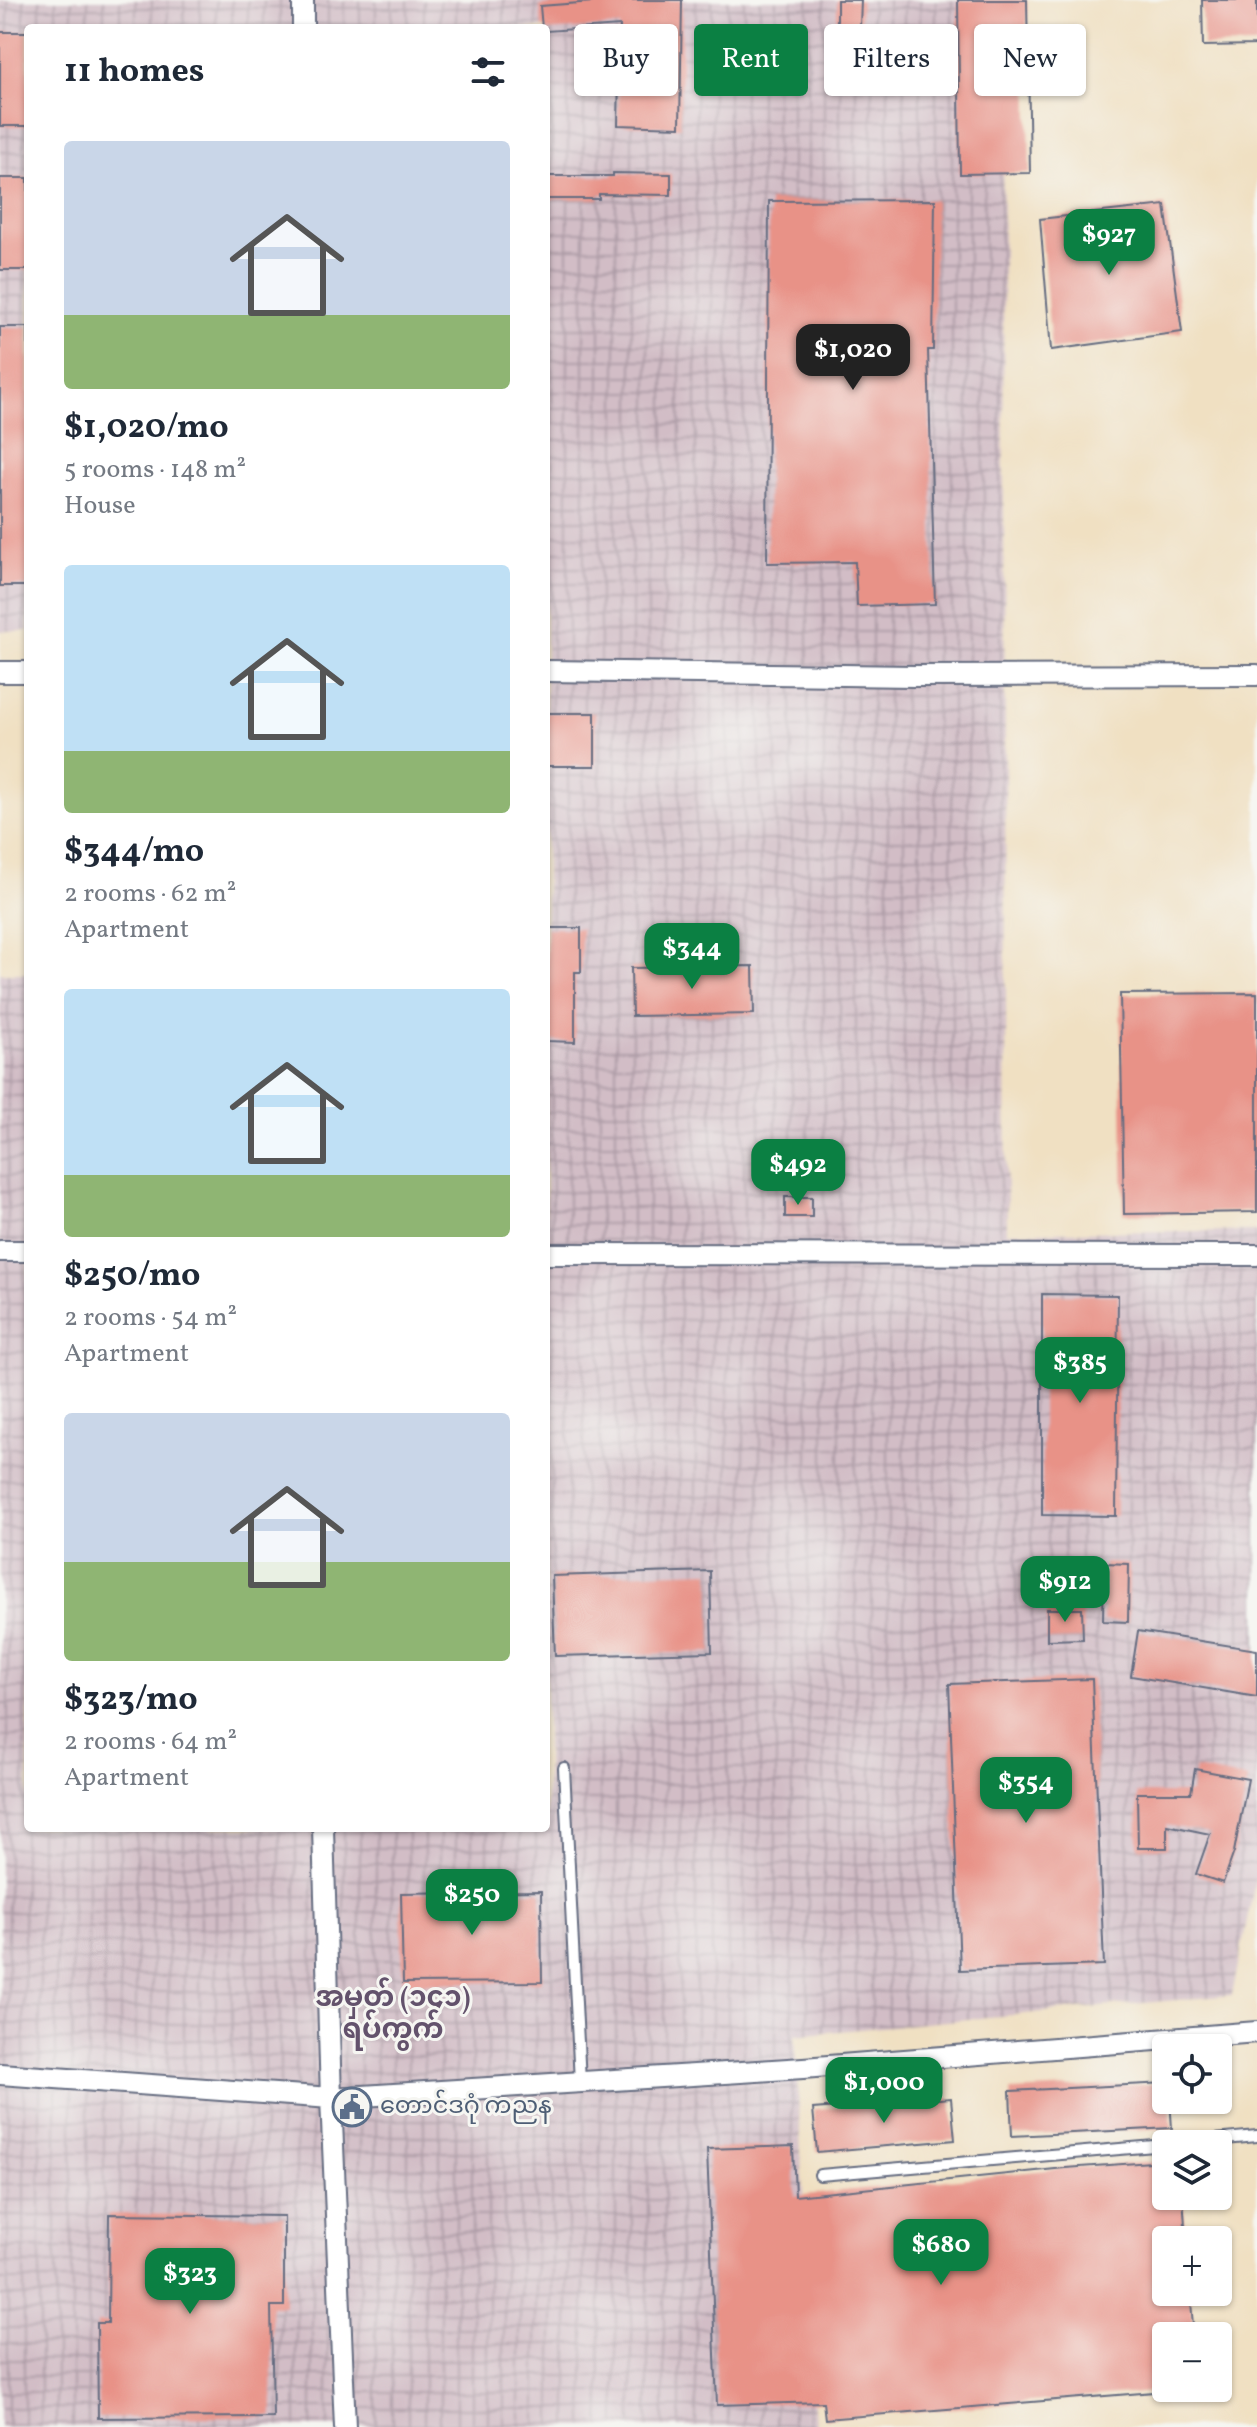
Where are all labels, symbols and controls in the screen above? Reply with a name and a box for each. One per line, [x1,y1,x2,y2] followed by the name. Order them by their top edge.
[574,24,678,96] chip: Buy
[694,24,808,96] chip: Rent
[824,24,958,96] chip: Filters
[974,24,1086,96] chip: New
[64,49,204,96] text: 11 homes
[466,50,510,94] icon: filters
[215,193,359,337] icon: home
[1062,209,1156,277] pin: $927
[1082,217,1136,253] text: $927
[788,324,918,392] pin: $1,020
[814,332,892,368] text: $1,020
[64,405,229,452] text: $1,020/mo
[64,452,246,488] text: 5 rooms · 148 m²
[64,488,136,524] text: House
[215,617,359,761] icon: home
[64,829,204,876] text: $344/mo
[64,876,236,912] text: 2 rooms · 62 m²
[64,912,189,948] text: Apartment
[645,923,739,991] pin: $344
[662,931,722,967] text: $344
[215,1041,359,1185] icon: home
[751,1139,845,1207] pin: $492
[769,1147,827,1183] text: $492
[64,1253,200,1300] text: $250/mo
[64,1300,237,1336] text: 2 rooms · 54 m²
[64,1336,189,1372] text: Apartment
[1033,1337,1127,1405] pin: $385
[1053,1345,1107,1381] text: $385
[215,1465,359,1609] icon: home
[1018,1556,1112,1624] pin: $912
[1039,1564,1091,1600] text: $912
[64,1677,198,1724] text: $323/mo
[64,1724,237,1760] text: 2 rooms · 64 m²
[979,1757,1073,1825] pin: $354
[64,1760,189,1796] text: Apartment
[998,1765,1054,1801] text: $354
[425,1869,519,1937] pin: $250
[444,1877,500,1913] text: $250
[315,1977,471,2051] district label: အမှတ် (၁၄၁) ရပ်ကွက်
[1152,2034,1232,2402] map controls
[1152,2034,1232,2114] button: locate
[819,2057,949,2125] pin: $1,000
[843,2065,925,2101] text: $1,000
[331,2086,373,2128] public building icon: တောင်ဒဂုံ ကညန
[380,2089,552,2124] place label: တောင်ဒဂုံ ကညန
[1152,2130,1232,2210] button: layers
[894,2219,988,2287] pin: $680
[1152,2226,1232,2306] button: +
[912,2227,970,2263] text: $680
[143,2248,237,2316] pin: $323
[163,2256,217,2292] text: $323
[1152,2322,1232,2402] button: −

